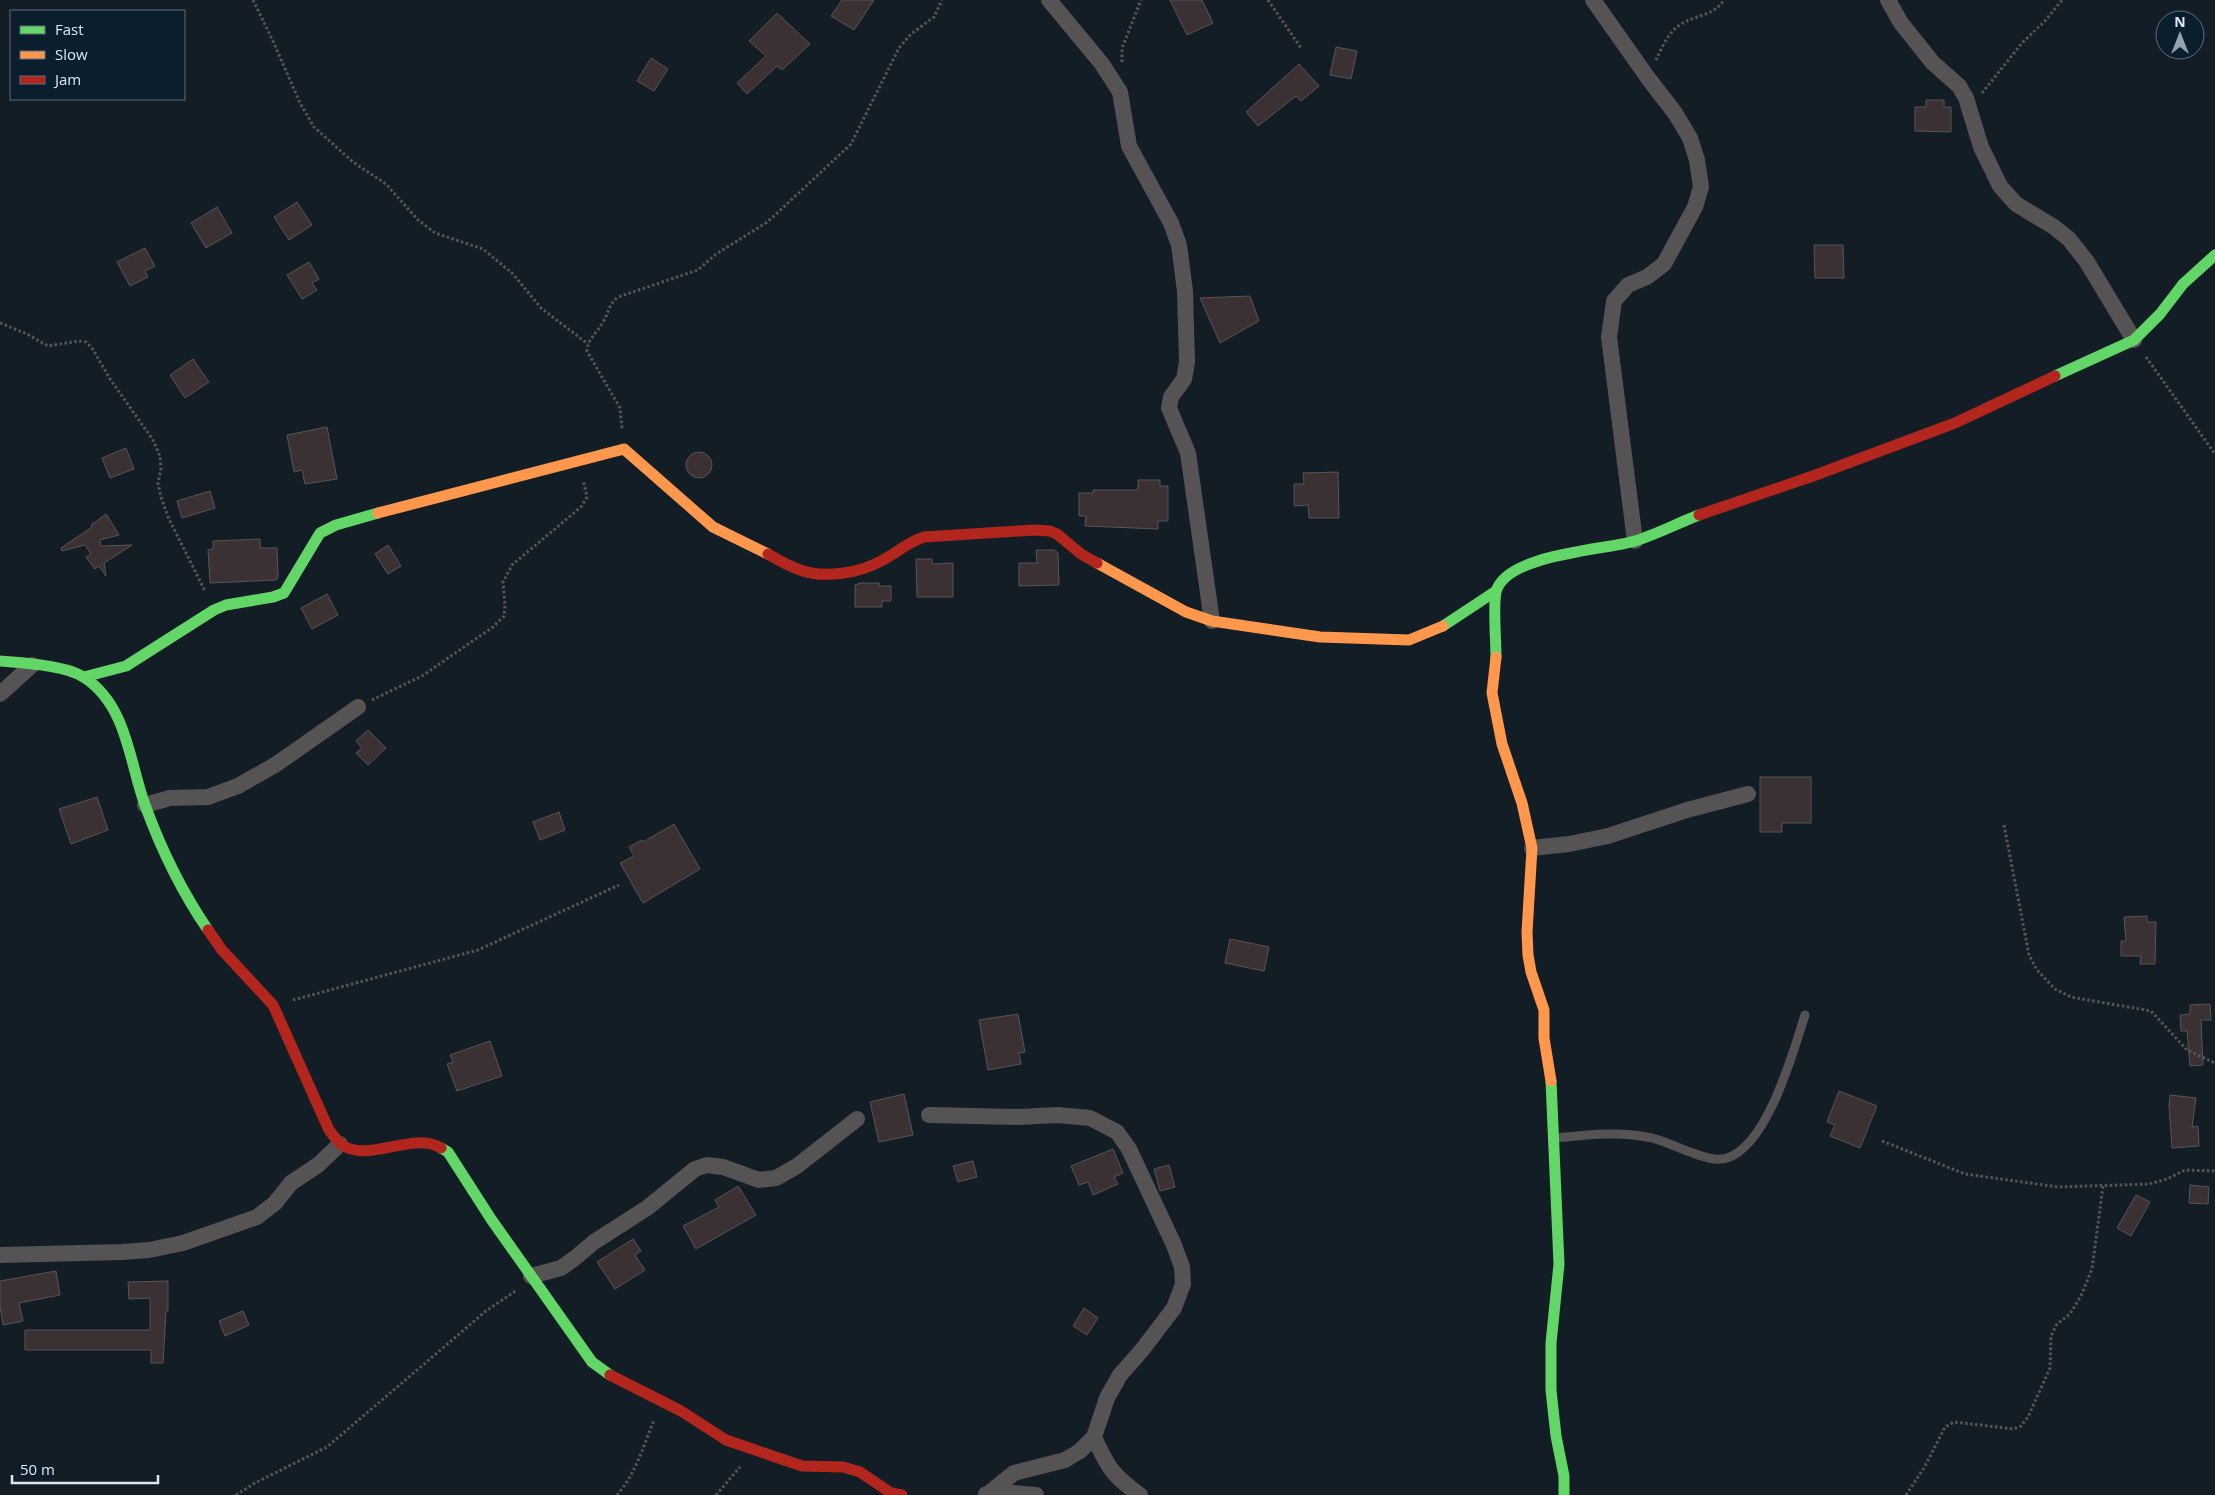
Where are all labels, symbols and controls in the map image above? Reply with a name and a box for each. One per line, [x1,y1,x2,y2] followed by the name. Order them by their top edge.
[10,10,185,100] legend
[2155,10,2205,60] north arrow
[2174,12,2186,31] text: N
[55,19,84,39] text: Fast
[55,44,88,64] text: Slow
[53,69,81,89] text: Jam
[12,1452,159,1484] scale bar
[20,1459,55,1479] text: 50 m

